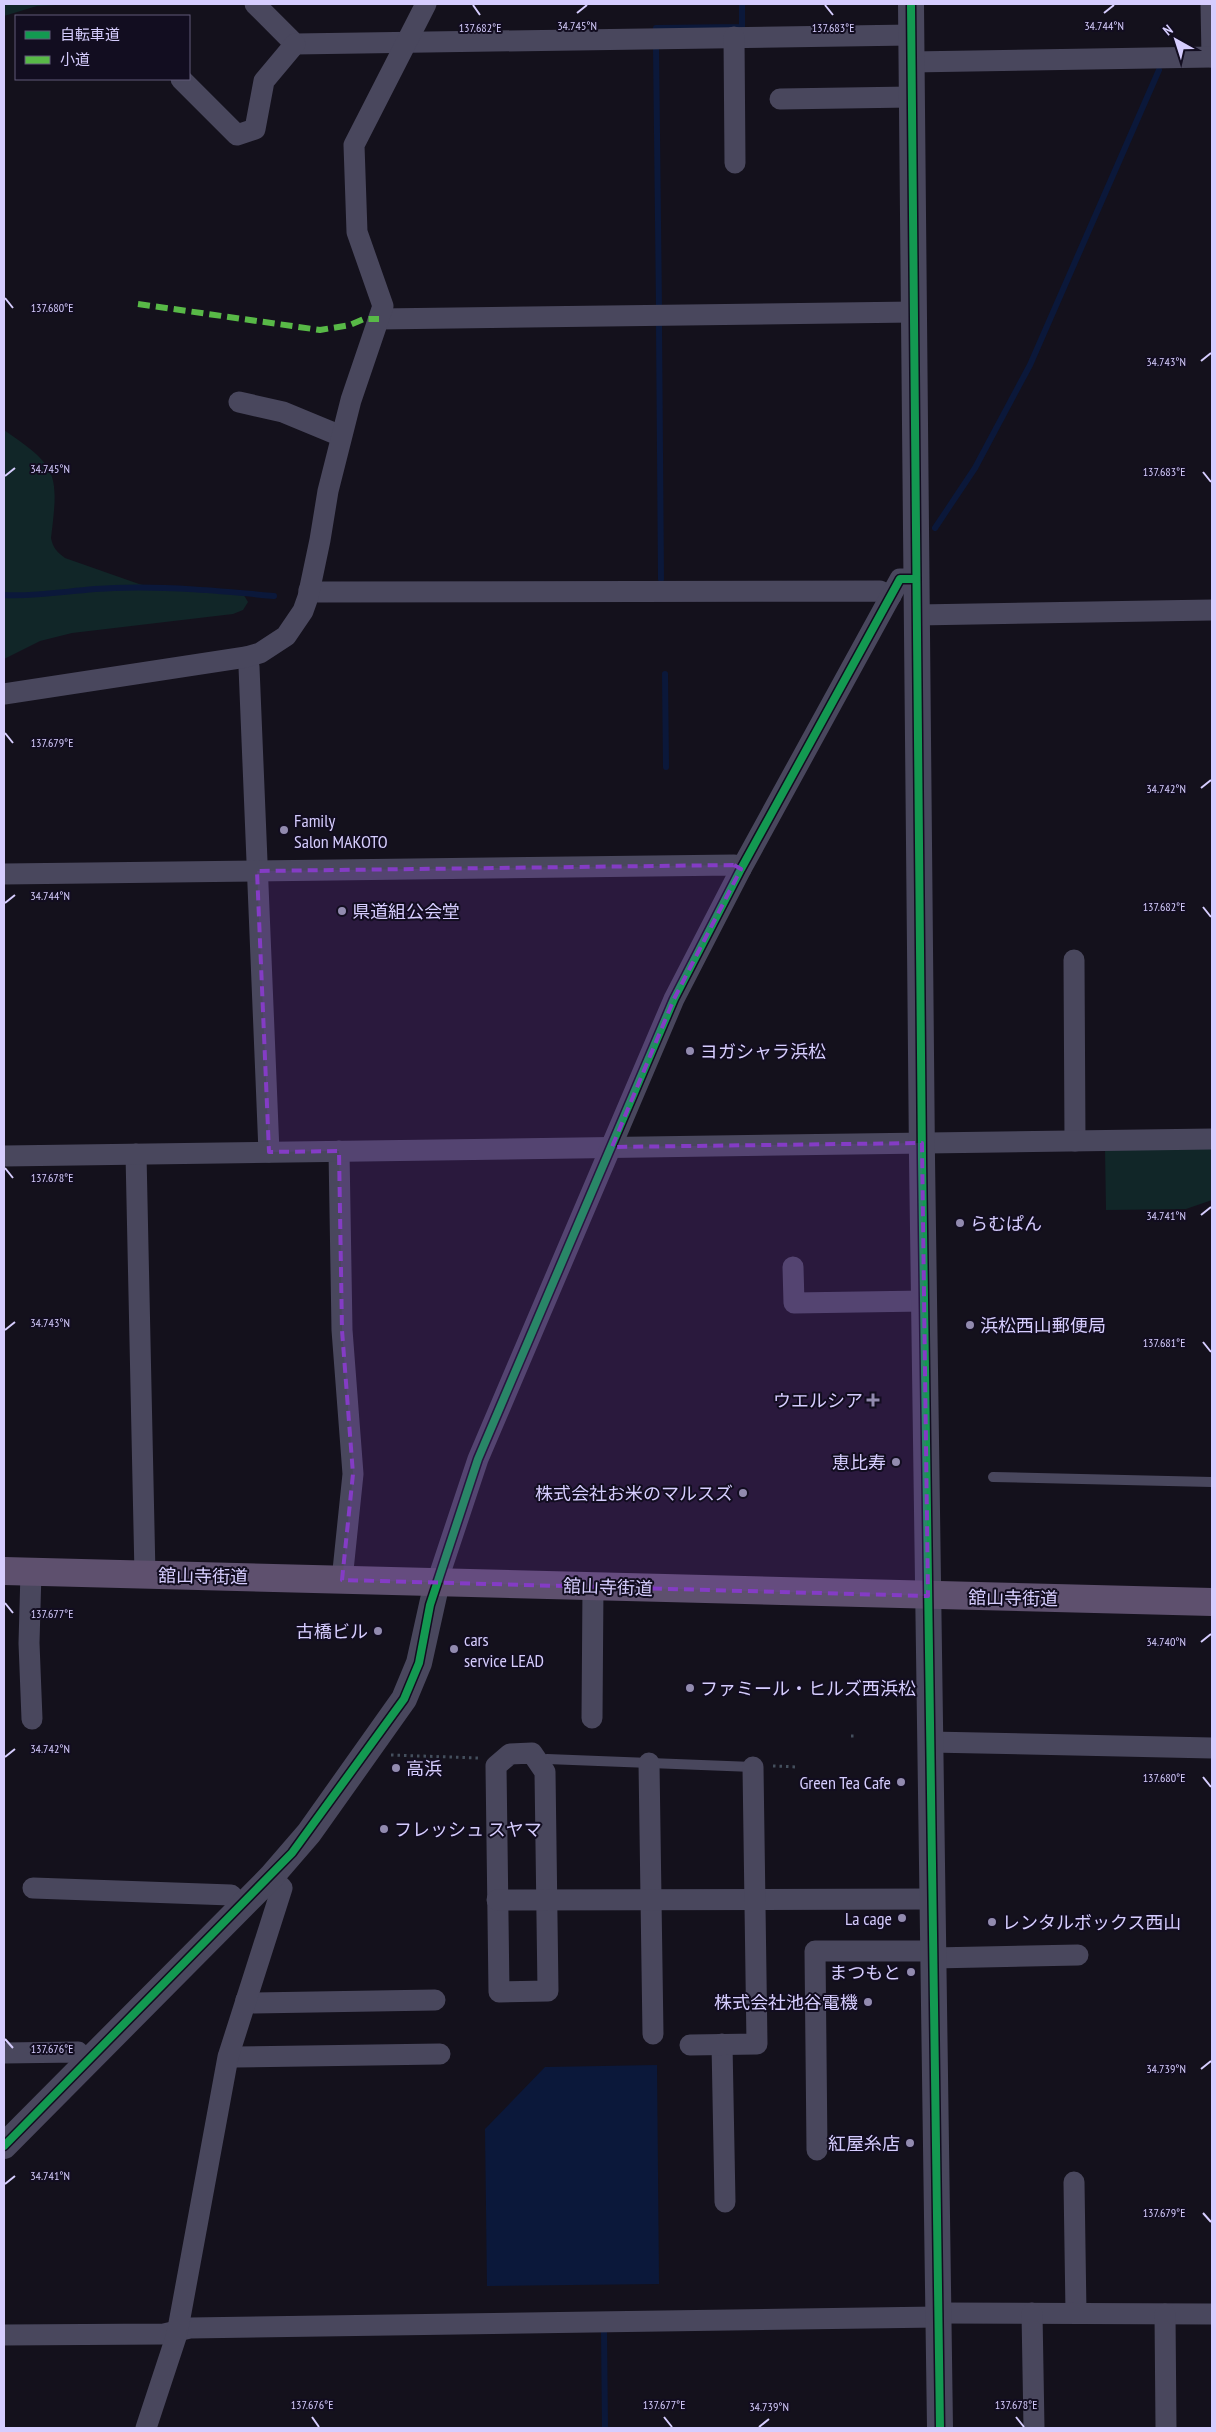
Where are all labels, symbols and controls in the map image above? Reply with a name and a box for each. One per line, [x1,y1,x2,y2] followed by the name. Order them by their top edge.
[15,15,190,80] legend
[1151,15,1201,65] north arrow
[557,18,597,33] text: 34.745°N
[1084,18,1124,33] text: 34.744°N
[459,20,501,35] text: 137.682°E
[812,20,854,35] text: 137.683°E
[1159,21,1176,39] text: N
[60,25,120,44] text: 自転車道
[60,50,90,69] text: 小道
[31,300,73,315] text: 137.680°E
[1146,354,1186,369] text: 34.743°N
[30,461,70,476] text: 34.745°N
[1143,464,1185,479] text: 137.683°E
[31,735,73,750] text: 137.679°E
[1146,781,1186,796] text: 34.742°N
[294,809,388,853] place label: Family Salon MAKOTO
[278,824,290,836] marker: Family Salon MAKOTO
[30,888,70,903] text: 34.744°N
[1143,899,1185,914] text: 137.682°E
[352,900,460,923] place label: 県道組公会堂
[336,905,348,917] marker: 県道組公会堂
[700,1040,826,1063] place label: ヨガシャラ浜松
[684,1045,696,1057] marker: ヨガシャラ浜松
[31,1170,73,1185] text: 137.678°E
[1146,1208,1186,1223] text: 34.741°N
[970,1212,1042,1235] place label: らむぱん
[954,1217,966,1229] marker: らむぱん
[980,1314,1106,1337] place label: 浜松西山郵便局
[30,1315,70,1330] text: 34.743°N
[964,1319,976,1331] marker: 浜松西山郵便局
[1143,1335,1185,1350] text: 137.681°E
[773,1389,863,1412] place label: ウエルシア
[867,1394,879,1406] marker: ウエルシア
[832,1451,886,1474] place label: 恵比寿
[890,1456,902,1468] marker: 恵比寿
[535,1482,733,1505] place label: 株式会社お米のマルスズ
[737,1487,749,1499] marker: 株式会社お米のマルスズ
[158,1564,248,1588] street label: 舘山寺街道
[563,1574,653,1600] street label: 舘山寺街道
[968,1586,1058,1610] street label: 舘山寺街道
[31,1606,73,1621] text: 137.677°E
[296,1620,368,1643] place label: 古橋ビル
[372,1625,384,1637] marker: 古橋ビル
[464,1628,544,1672] place label: cars service LEAD
[1146,1634,1186,1649] text: 34.740°N
[448,1643,460,1655] marker: cars service LEAD
[700,1677,916,1700] place label: ファミール・ヒルズ西浜松
[684,1682,696,1694] marker: ファミール・ヒルズ西浜松
[30,1741,70,1756] text: 34.742°N
[406,1757,442,1780] place label: 高浜
[390,1762,402,1774] marker: 高浜
[1143,1770,1185,1785] text: 137.680°E
[799,1771,891,1794] place label: Green Tea Cafe
[895,1776,907,1788] marker: Green Tea Cafe
[394,1818,542,1841] place label: フレッシュ スヤマ
[378,1823,390,1835] marker: フレッシュ スヤマ
[845,1907,892,1930] place label: La cage
[1002,1911,1181,1934] place label: レンタルボックス西山
[896,1912,908,1924] marker: La cage
[986,1916,998,1928] marker: レンタルボックス西山
[829,1961,901,1984] place label: まつもと
[905,1966,917,1978] marker: まつもと
[714,1991,858,2014] place label: 株式会社池谷電機
[862,1996,874,2008] marker: 株式会社池谷電機
[31,2041,73,2056] text: 137.676°E
[1146,2061,1186,2076] text: 34.739°N
[828,2132,900,2155] place label: 紅屋糸店
[904,2137,916,2149] marker: 紅屋糸店
[30,2168,70,2183] text: 34.741°N
[1143,2205,1185,2220] text: 137.679°E
[291,2397,333,2412] text: 137.676°E
[643,2397,685,2412] text: 137.677°E
[995,2397,1037,2412] text: 137.678°E
[749,2399,789,2414] text: 34.739°N

